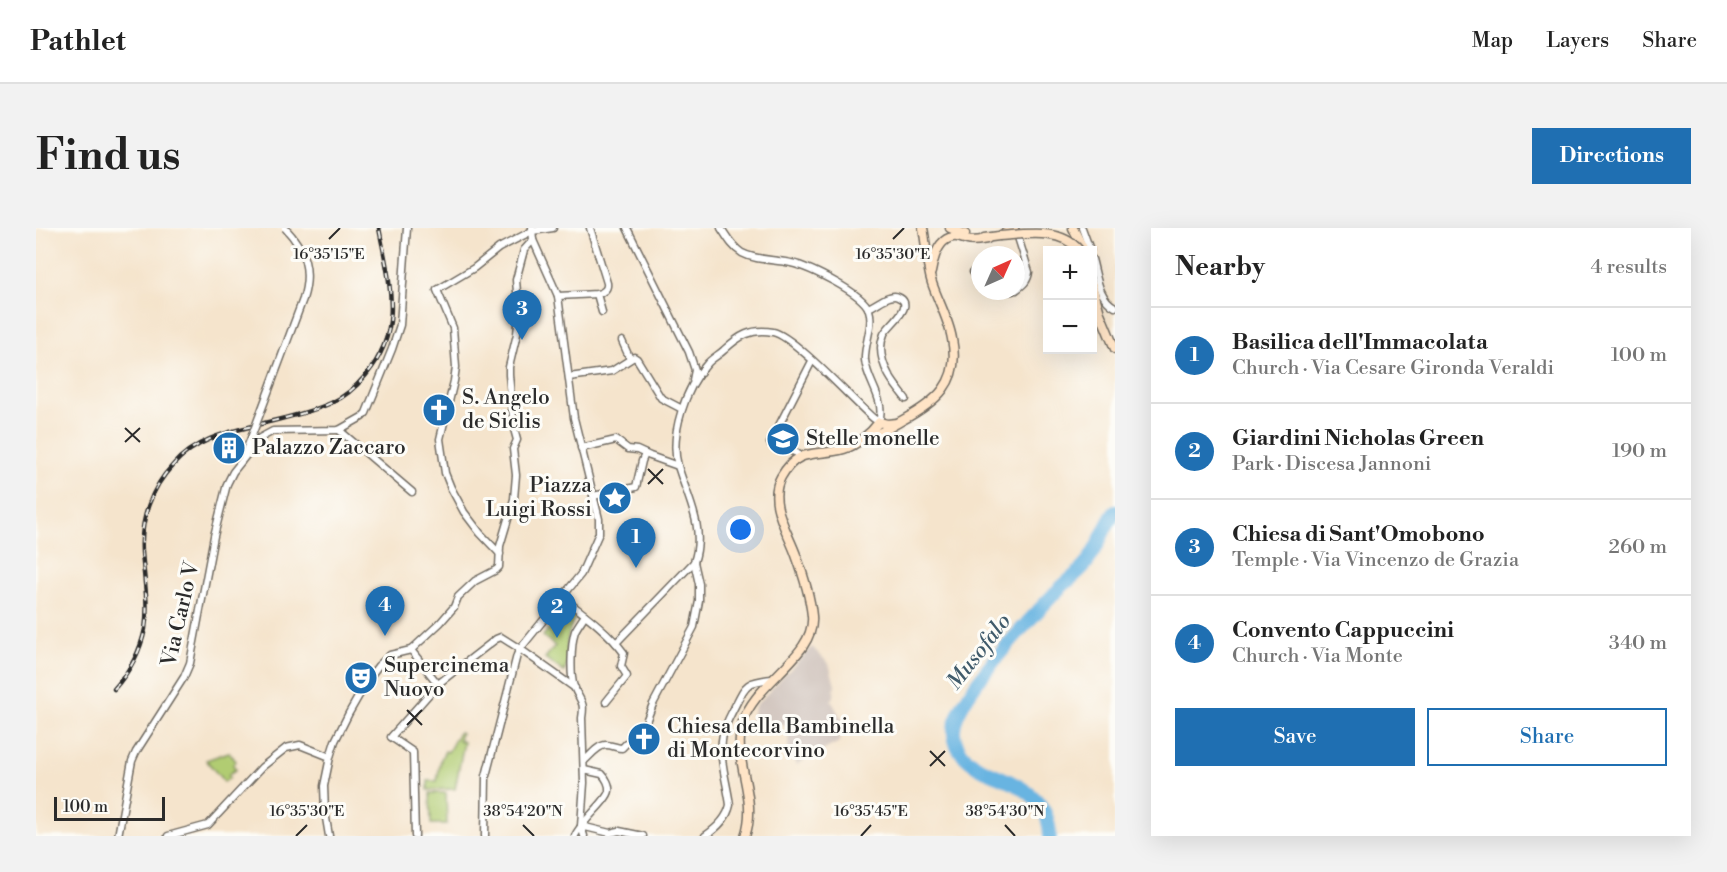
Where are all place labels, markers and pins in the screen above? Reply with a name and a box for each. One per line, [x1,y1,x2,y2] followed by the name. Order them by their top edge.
[502,291,542,340] pin: 3
[462,385,550,435] place label: S. Angelo de Siclis
[421,392,457,428] church icon: S. Angelo de Siclis
[765,421,801,457] school or university icon: Stelle monelle
[806,426,940,452] place label: Stelle monelle
[211,430,247,466] building icon: Palazzo Zaccaro
[252,435,406,461] place label: Palazzo Zaccaro
[486,473,592,523] place label: Piazza Luigi Rossi
[597,480,633,516] place icon: Piazza Luigi Rossi
[616,518,656,568] pin: 1
[366,586,404,636] pin: 4
[538,588,576,638] pin: 2
[384,653,510,703] place label: Supercinema Nuovo
[343,660,379,696] theatre icon: Supercinema Nuovo
[667,714,895,764] place label: Chiesa della Bambinella di Montecorvino
[626,721,662,757] church icon: Chiesa della Bambinella di Montecorvino

